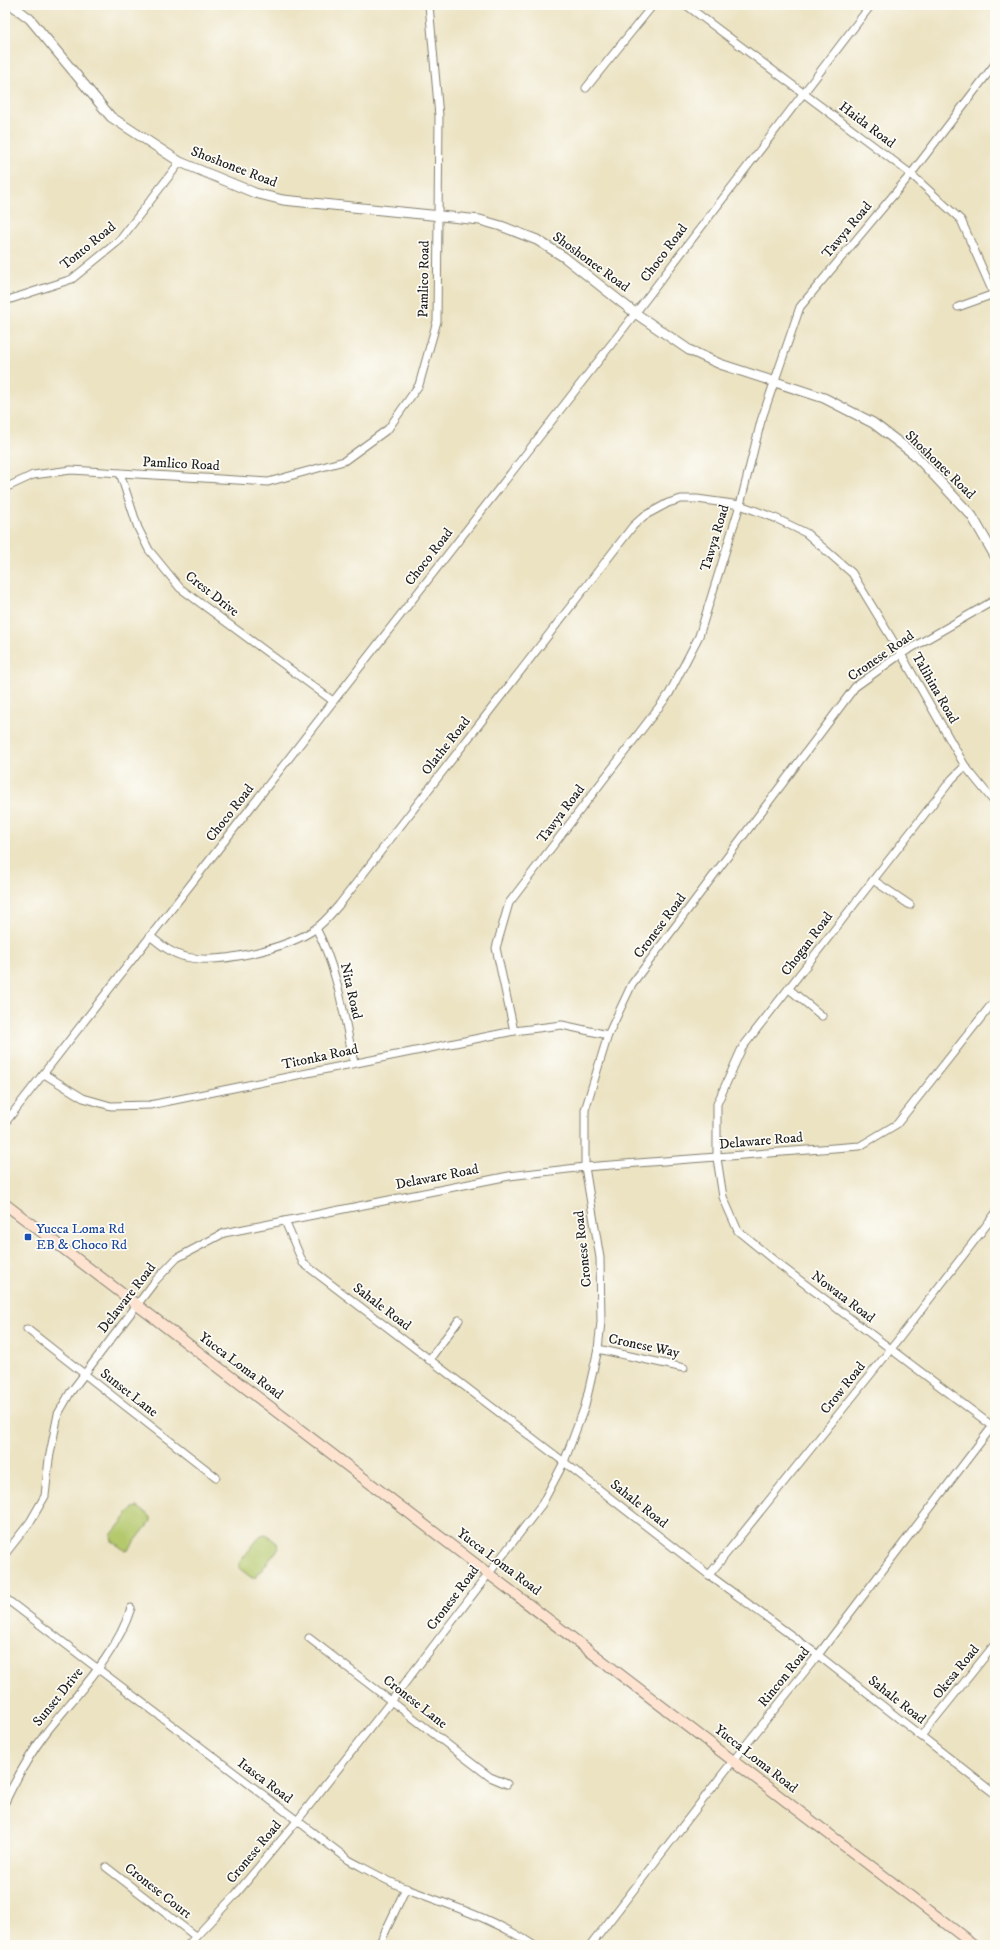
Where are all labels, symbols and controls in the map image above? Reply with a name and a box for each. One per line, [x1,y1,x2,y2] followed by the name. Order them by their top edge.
[835,98,899,152] street label: Haida Road
[188,142,280,192] street label: Shoshonee Road
[818,198,876,262] street label: Tawya Road
[57,218,119,274] street label: Tonto Road
[636,220,692,286] street label: Choco Road
[549,228,633,296] street label: Shoshonee Road
[414,240,434,318] street label: Pamlico Road
[901,427,979,503] street label: Shoshonee Road
[142,453,220,475] street label: Pamlico Road
[696,502,734,574] street label: Tawya Road
[401,525,457,589] street label: Choco Road
[181,567,243,621] street label: Crest Drive
[844,627,918,685] street label: Cronese Road
[907,649,963,727] street label: Talihina Road
[418,713,474,779] street label: Olathe Road
[202,781,258,845] street label: Choco Road
[533,781,589,847] street label: Tawya Road
[630,890,690,962] street label: Cronese Road
[777,908,837,980] street label: Chogan Road
[336,961,366,1021] street label: Nita Road
[280,1040,360,1074] street label: Titonka Road
[718,1128,804,1154] street label: Delaware Road
[394,1160,480,1194] street label: Delaware Road
[570,1210,596,1288] street label: Cronese Road
[36,1220,127,1254] place label: Yucca Loma Rd EB & Choco Rd
[23,1232,33,1242] marker: Yucca Loma Rd EB & Choco Rd
[94,1259,160,1337] street label: Delaware Road
[808,1267,879,1327] street label: Nowata Road
[349,1279,415,1335] street label: Sahale Road
[195,1328,287,1404] street label: Yucca Loma Road
[607,1330,682,1362] street label: Cronese Way
[816,1358,870,1418] street label: Crow Road
[96,1365,162,1421] street label: Sunset Lane
[606,1476,672,1532] street label: Sahale Road
[453,1524,545,1600] street label: Yucca Loma Road
[423,1562,483,1634] street label: Cronese Road
[929,1641,983,1703] street label: Okesa Road
[754,1643,814,1711] street label: Rincon Road
[29,1664,87,1730] street label: Sunset Drive
[379,1671,451,1733] street label: Cronese Lane
[864,1672,930,1728] street label: Sahale Road
[711,1721,801,1797] street label: Yucca Loma Road
[234,1754,296,1808] street label: Itasca Road
[222,1817,286,1887] street label: Cronese Road
[121,1859,196,1923] street label: Cronese Court

